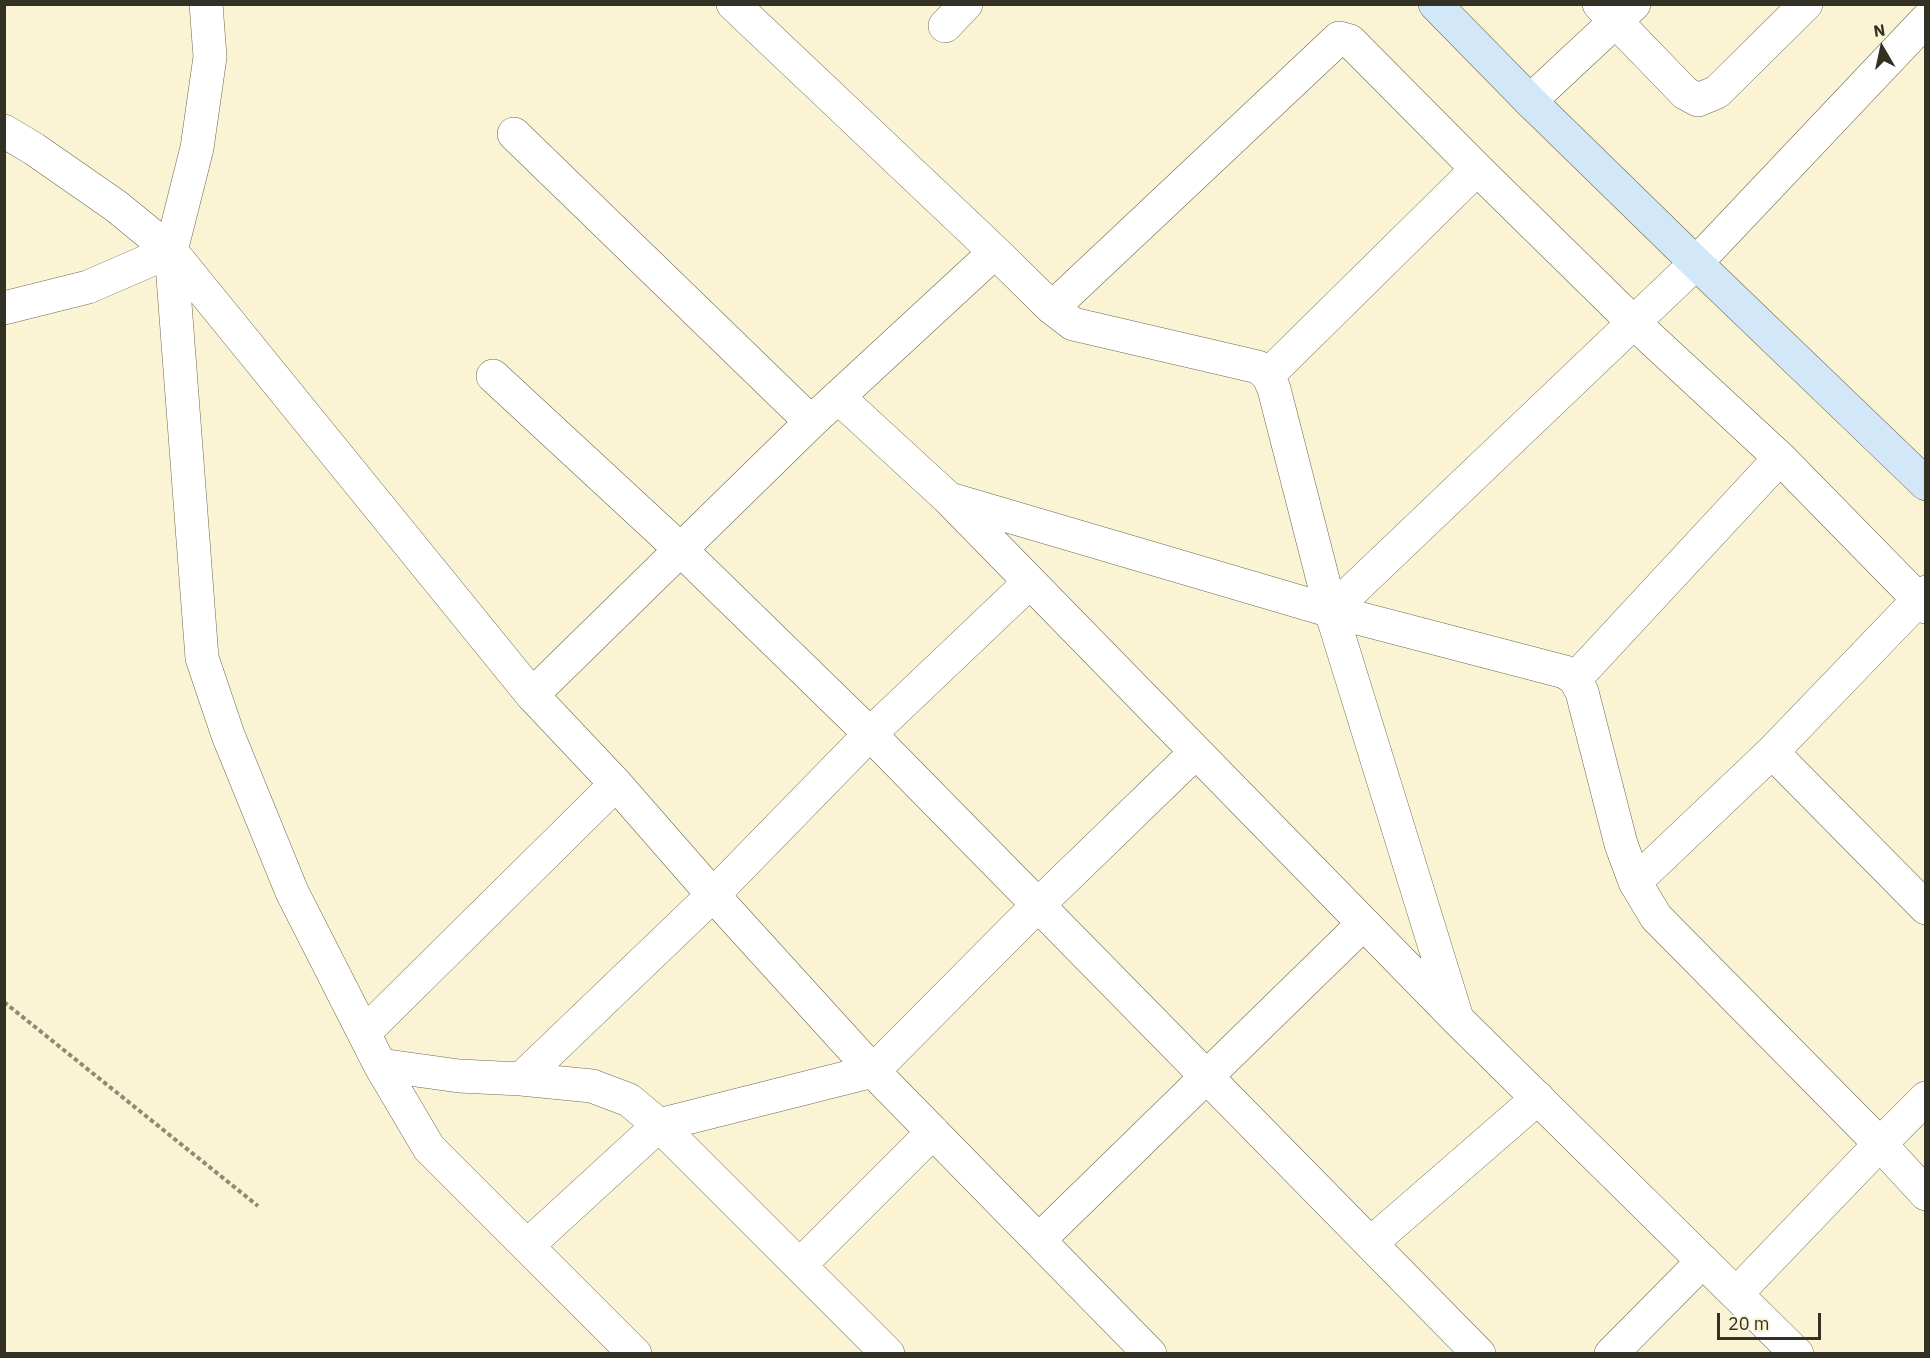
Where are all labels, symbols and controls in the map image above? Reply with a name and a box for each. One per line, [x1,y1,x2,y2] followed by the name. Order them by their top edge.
[1852,18,1912,78] north arrow
[1872,19,1886,41] text: N
[1720,1301,1824,1339] scale bar
[1728,1312,1770,1335] text: 20 m

